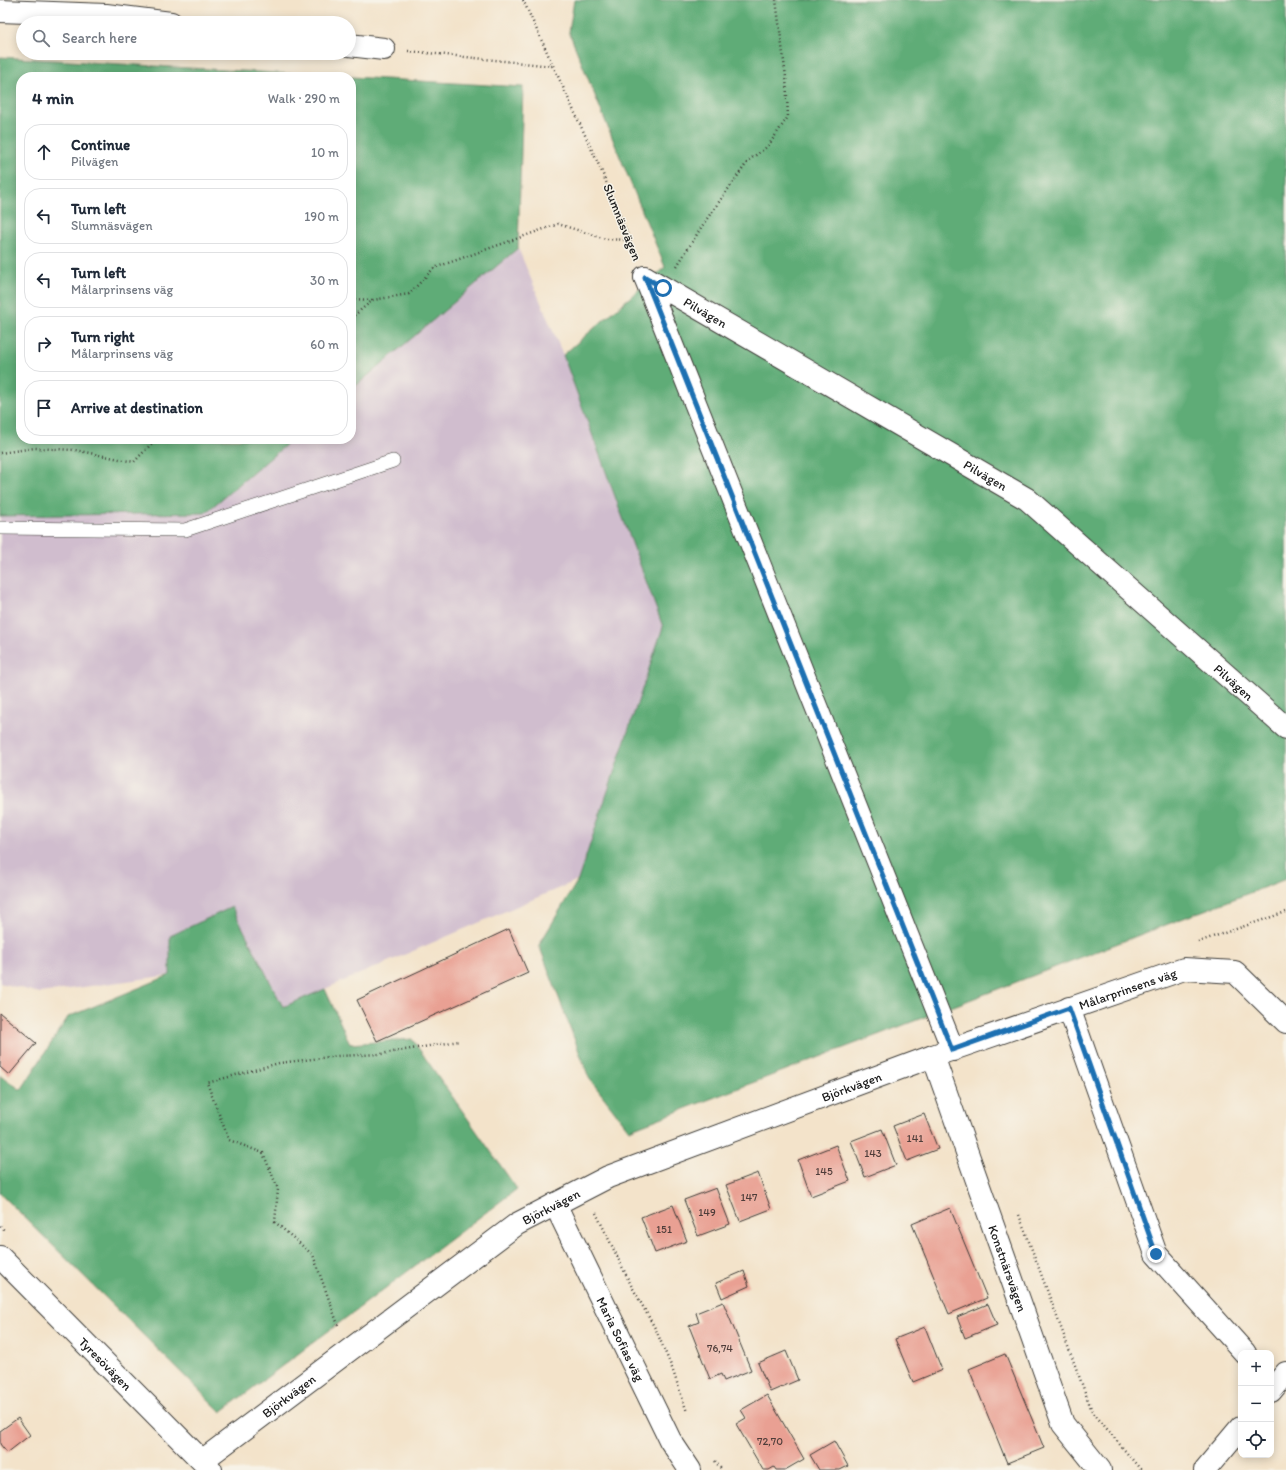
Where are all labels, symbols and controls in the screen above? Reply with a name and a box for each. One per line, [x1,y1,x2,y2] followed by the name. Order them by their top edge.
[16,16,356,60] search box
[30,27,52,49] icon: search
[62,29,137,47] text: Search here
[32,88,74,108] text: 4 min
[268,91,340,106] text: Walk · 290 m
[71,136,130,154] text: Continue
[33,141,55,163] icon: ahead
[311,145,339,160] text: 10 m
[71,154,118,169] text: Pilvägen
[600,182,645,263] street label: Slumnäsvägen
[71,200,126,218] text: Turn left
[33,205,55,227] icon: left
[304,209,339,224] text: 190 m
[71,218,153,233] text: Slumnäsvägen
[71,264,126,282] text: Turn left
[33,269,55,291] icon: left
[310,273,339,288] text: 30 m
[654,279,672,297] route start
[71,282,173,297] text: Målarprinsens väg
[681,294,730,331] street label: Pilvägen
[71,328,135,346] text: Turn right
[33,333,55,355] icon: right
[310,337,339,352] text: 60 m
[71,346,173,361] text: Målarprinsens väg
[33,397,55,419] icon: arrive
[71,399,203,417] text: Arrive at destination
[961,457,1010,494] street label: Pilvägen
[1211,661,1257,704] street label: Pilvägen
[1077,965,1179,1013] street label: Målarprinsens väg
[820,1069,884,1105] street label: Björkvägen
[907,1132,923,1145] house number: 141
[864,1147,882,1160] house number: 143
[815,1165,833,1178] house number: 145
[520,1186,583,1228] street label: Björkvägen
[740,1191,758,1204] house number: 147
[698,1206,716,1219] house number: 149
[656,1223,672,1236] house number: 151
[985,1223,1030,1314] street label: Konstnärsvägen
[1147,1245,1165,1263] route end
[593,1294,647,1384] street label: Maria Sofias väg
[76,1334,135,1394] street label: Tyresövägen
[707,1342,733,1355] house number: 76,74
[1238,1350,1274,1458] map controls
[1238,1350,1274,1386] button: +
[259,1371,319,1421] street label: Björkvägen
[1238,1386,1274,1422] button: −
[1238,1422,1274,1458] button: locate
[757,1435,783,1448] house number: 72,70

